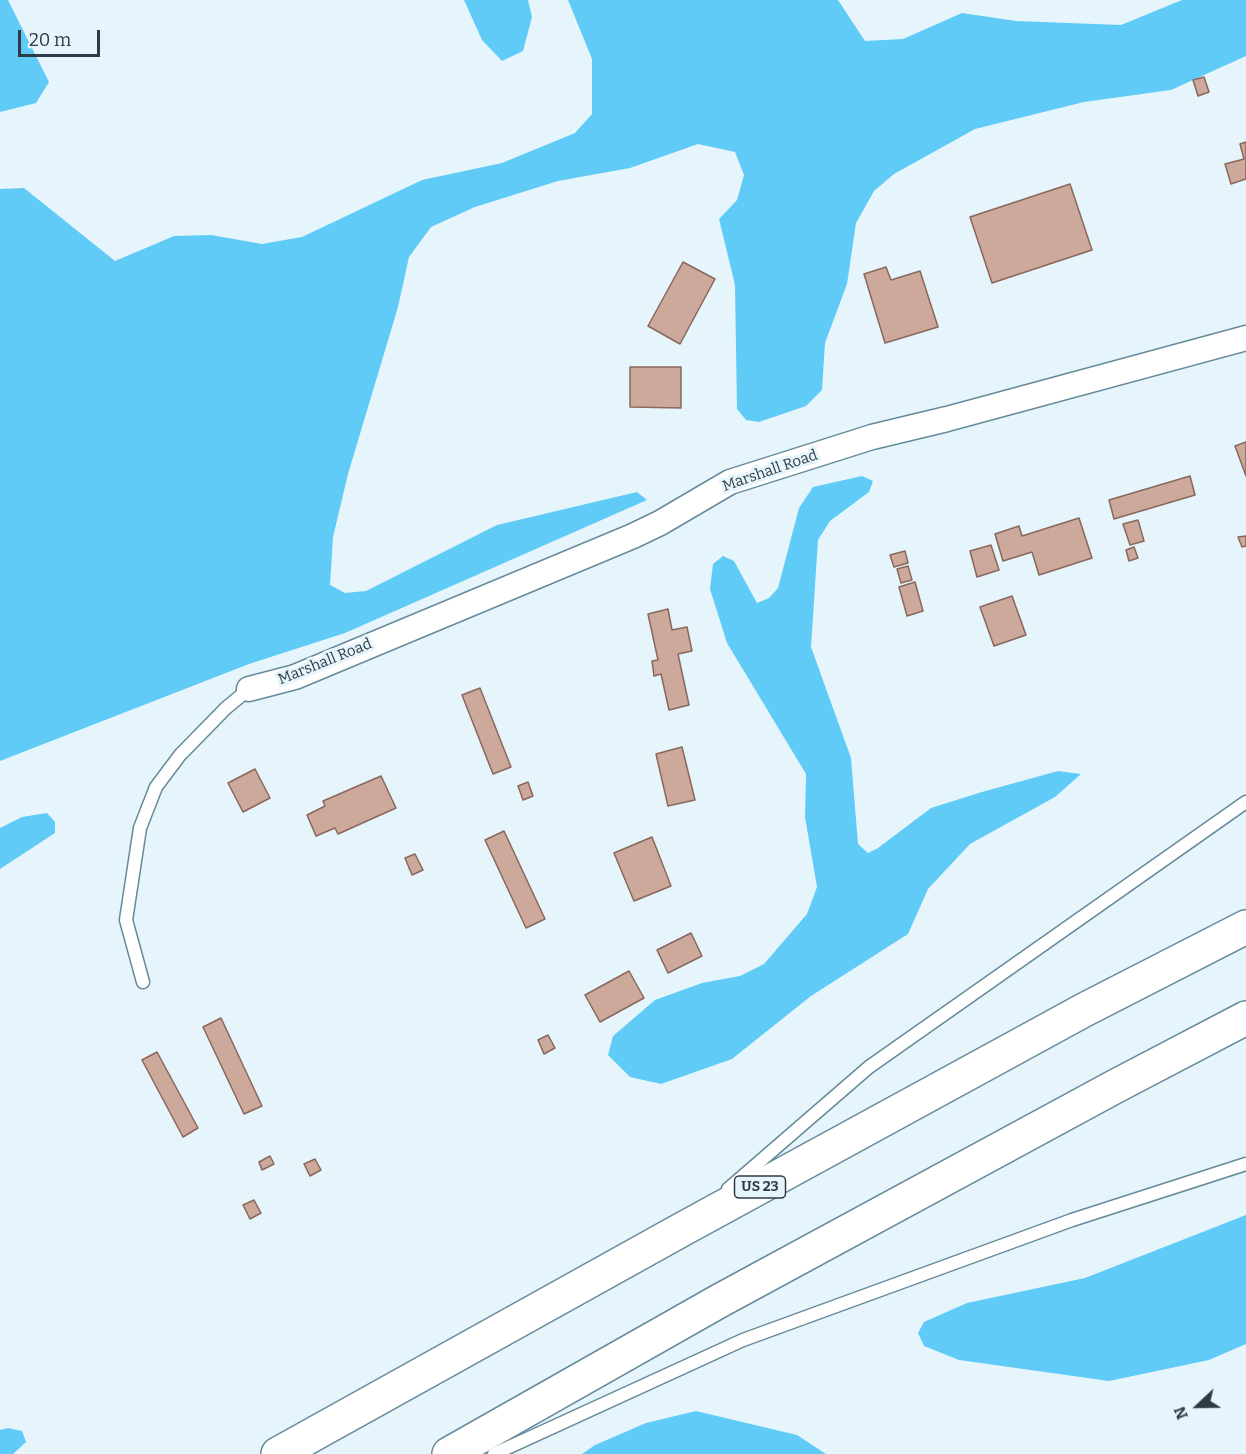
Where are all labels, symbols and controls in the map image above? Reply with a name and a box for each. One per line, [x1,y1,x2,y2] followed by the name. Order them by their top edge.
[21,18,104,56] scale bar
[29,29,71,51] text: 20 m
[720,446,820,496] street label: Marshall Road
[276,635,374,689] street label: Marshall Road
[734,1176,786,1198] road number: US 23
[1168,1376,1228,1436] north arrow
[1170,1404,1192,1422] text: N

